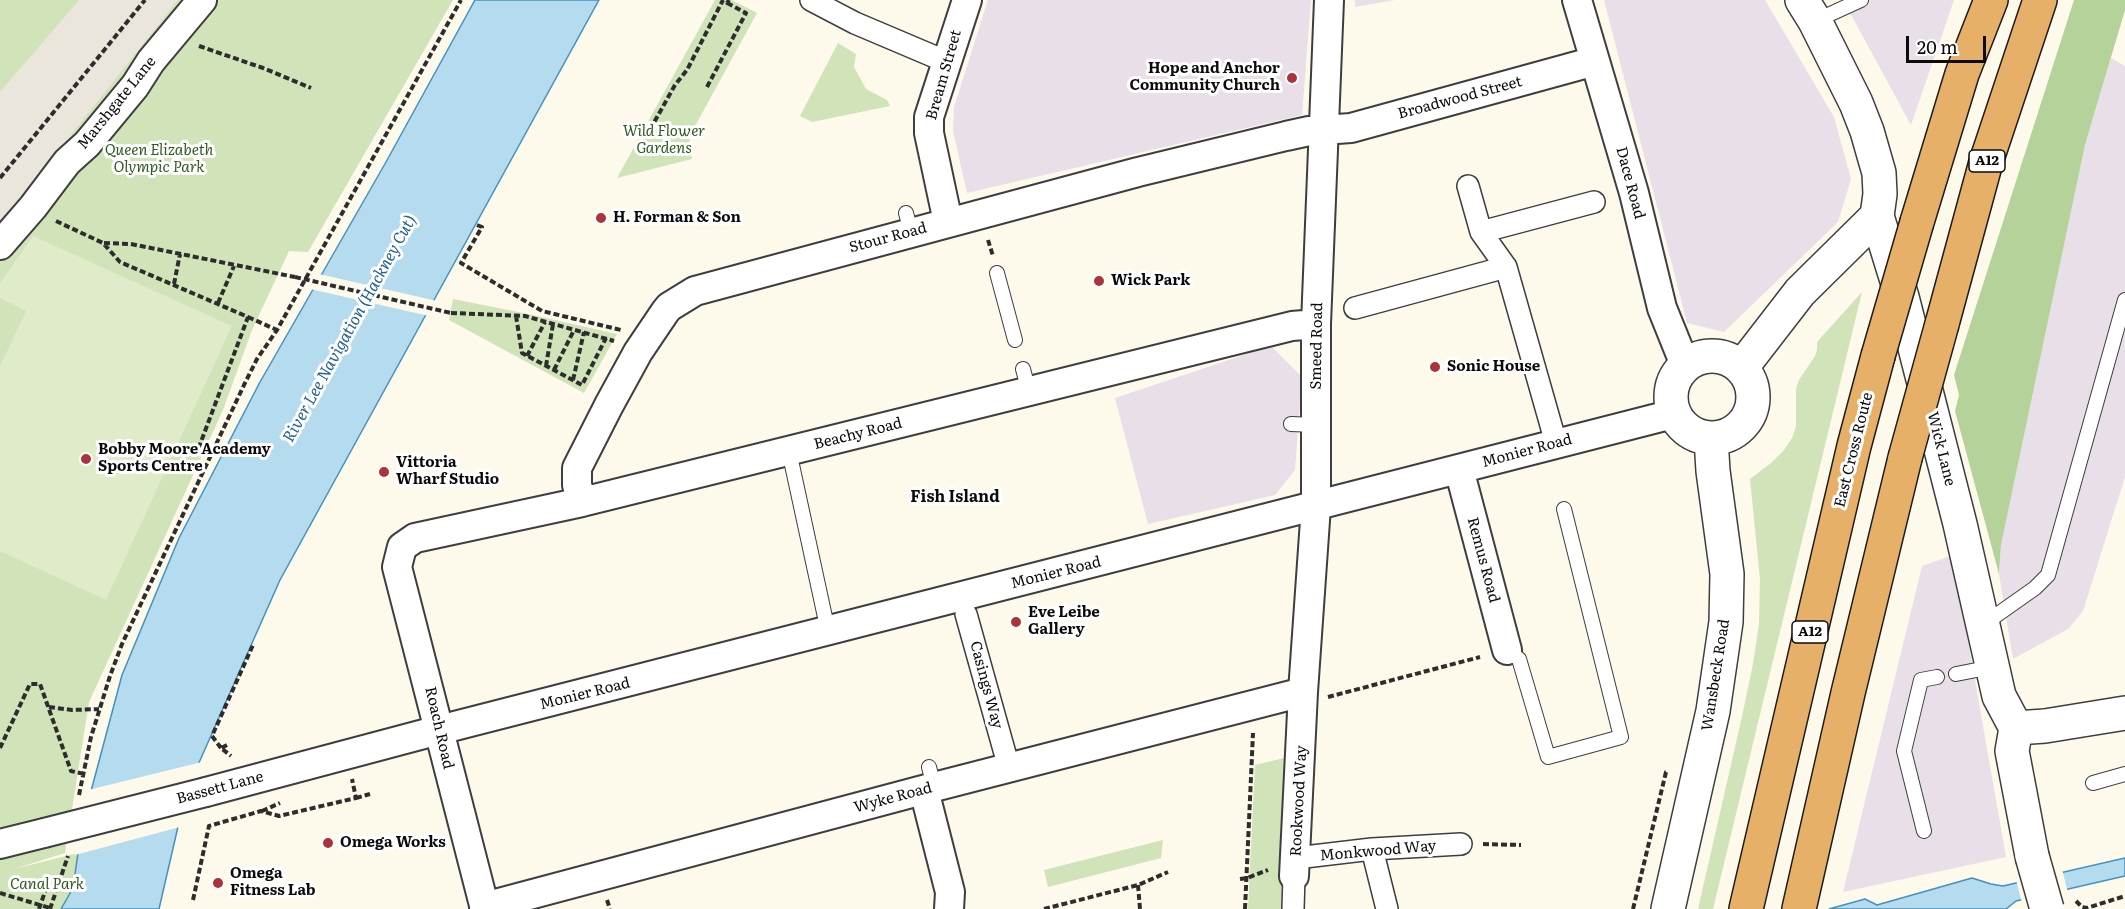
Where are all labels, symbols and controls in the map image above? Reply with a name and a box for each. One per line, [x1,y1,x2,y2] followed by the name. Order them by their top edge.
[1909,24,1988,62] scale bar
[923,28,965,122] street label: Bream Street
[1917,33,1958,60] text: 20 m
[74,53,160,153] street label: Marshgate Lane
[1129,60,1280,95] place label: Hope and Anchor Community Church
[1285,71,1299,85] marker: Hope and Anchor Community Church
[1396,73,1524,123] street label: Broadwood Street
[623,123,705,158] park label: Wild Flower Gardens
[105,142,213,177] park label: Queen Elizabeth Olympic Park
[1612,145,1648,221] street label: Dace Road
[1969,150,2005,172] road number: A12
[613,209,741,227] place label: H. Forman & Son
[594,211,608,225] marker: H. Forman & Son
[279,212,421,446] water label: River Lee Navigation (Hackney Cut)
[847,219,929,257] street label: Stour Road
[1111,272,1190,290] place label: Wick Park
[1092,274,1106,288] marker: Wick Park
[1307,302,1327,390] street label: Smeed Road
[1447,358,1540,376] place label: Sonic House
[1428,360,1442,374] marker: Sonic House
[1831,391,1877,509] street label: East Cross Route
[1923,410,1959,488] street label: Wick Lane
[812,414,904,454] street label: Beachy Road
[1480,430,1574,472] street label: Monier Road
[98,441,271,476] place label: Bobby Moore Academy Sports Centre
[79,452,93,466] marker: Bobby Moore Academy Sports Centre
[396,454,499,489] place label: Vittoria Wharf Studio
[377,465,391,479] marker: Vittoria Wharf Studio
[910,487,1000,507] district label: Fish Island
[1463,515,1503,605] street label: Remus Road
[1009,553,1103,593] street label: Monier Road
[1028,604,1100,639] place label: Eve Leibe Gallery
[1009,615,1023,629] marker: Eve Leibe Gallery
[1698,618,1734,732] street label: Wansbeck Road
[1792,621,1828,643] road number: A12
[966,639,1006,731] street label: Casings Way
[538,674,632,714] street label: Monier Road
[421,685,457,771] street label: Roach Road
[1287,745,1311,857] street label: Rookwood Way
[175,768,265,808] street label: Bassett Lane
[852,779,934,817] street label: Wyke Road
[340,834,446,852] place label: Omega Works
[321,836,335,850] marker: Omega Works
[1319,837,1437,865] street label: Monkwood Way
[230,865,315,900] place label: Omega Fitness Lab
[10,876,84,894] park label: Canal Park
[211,876,225,890] marker: Omega Fitness Lab

